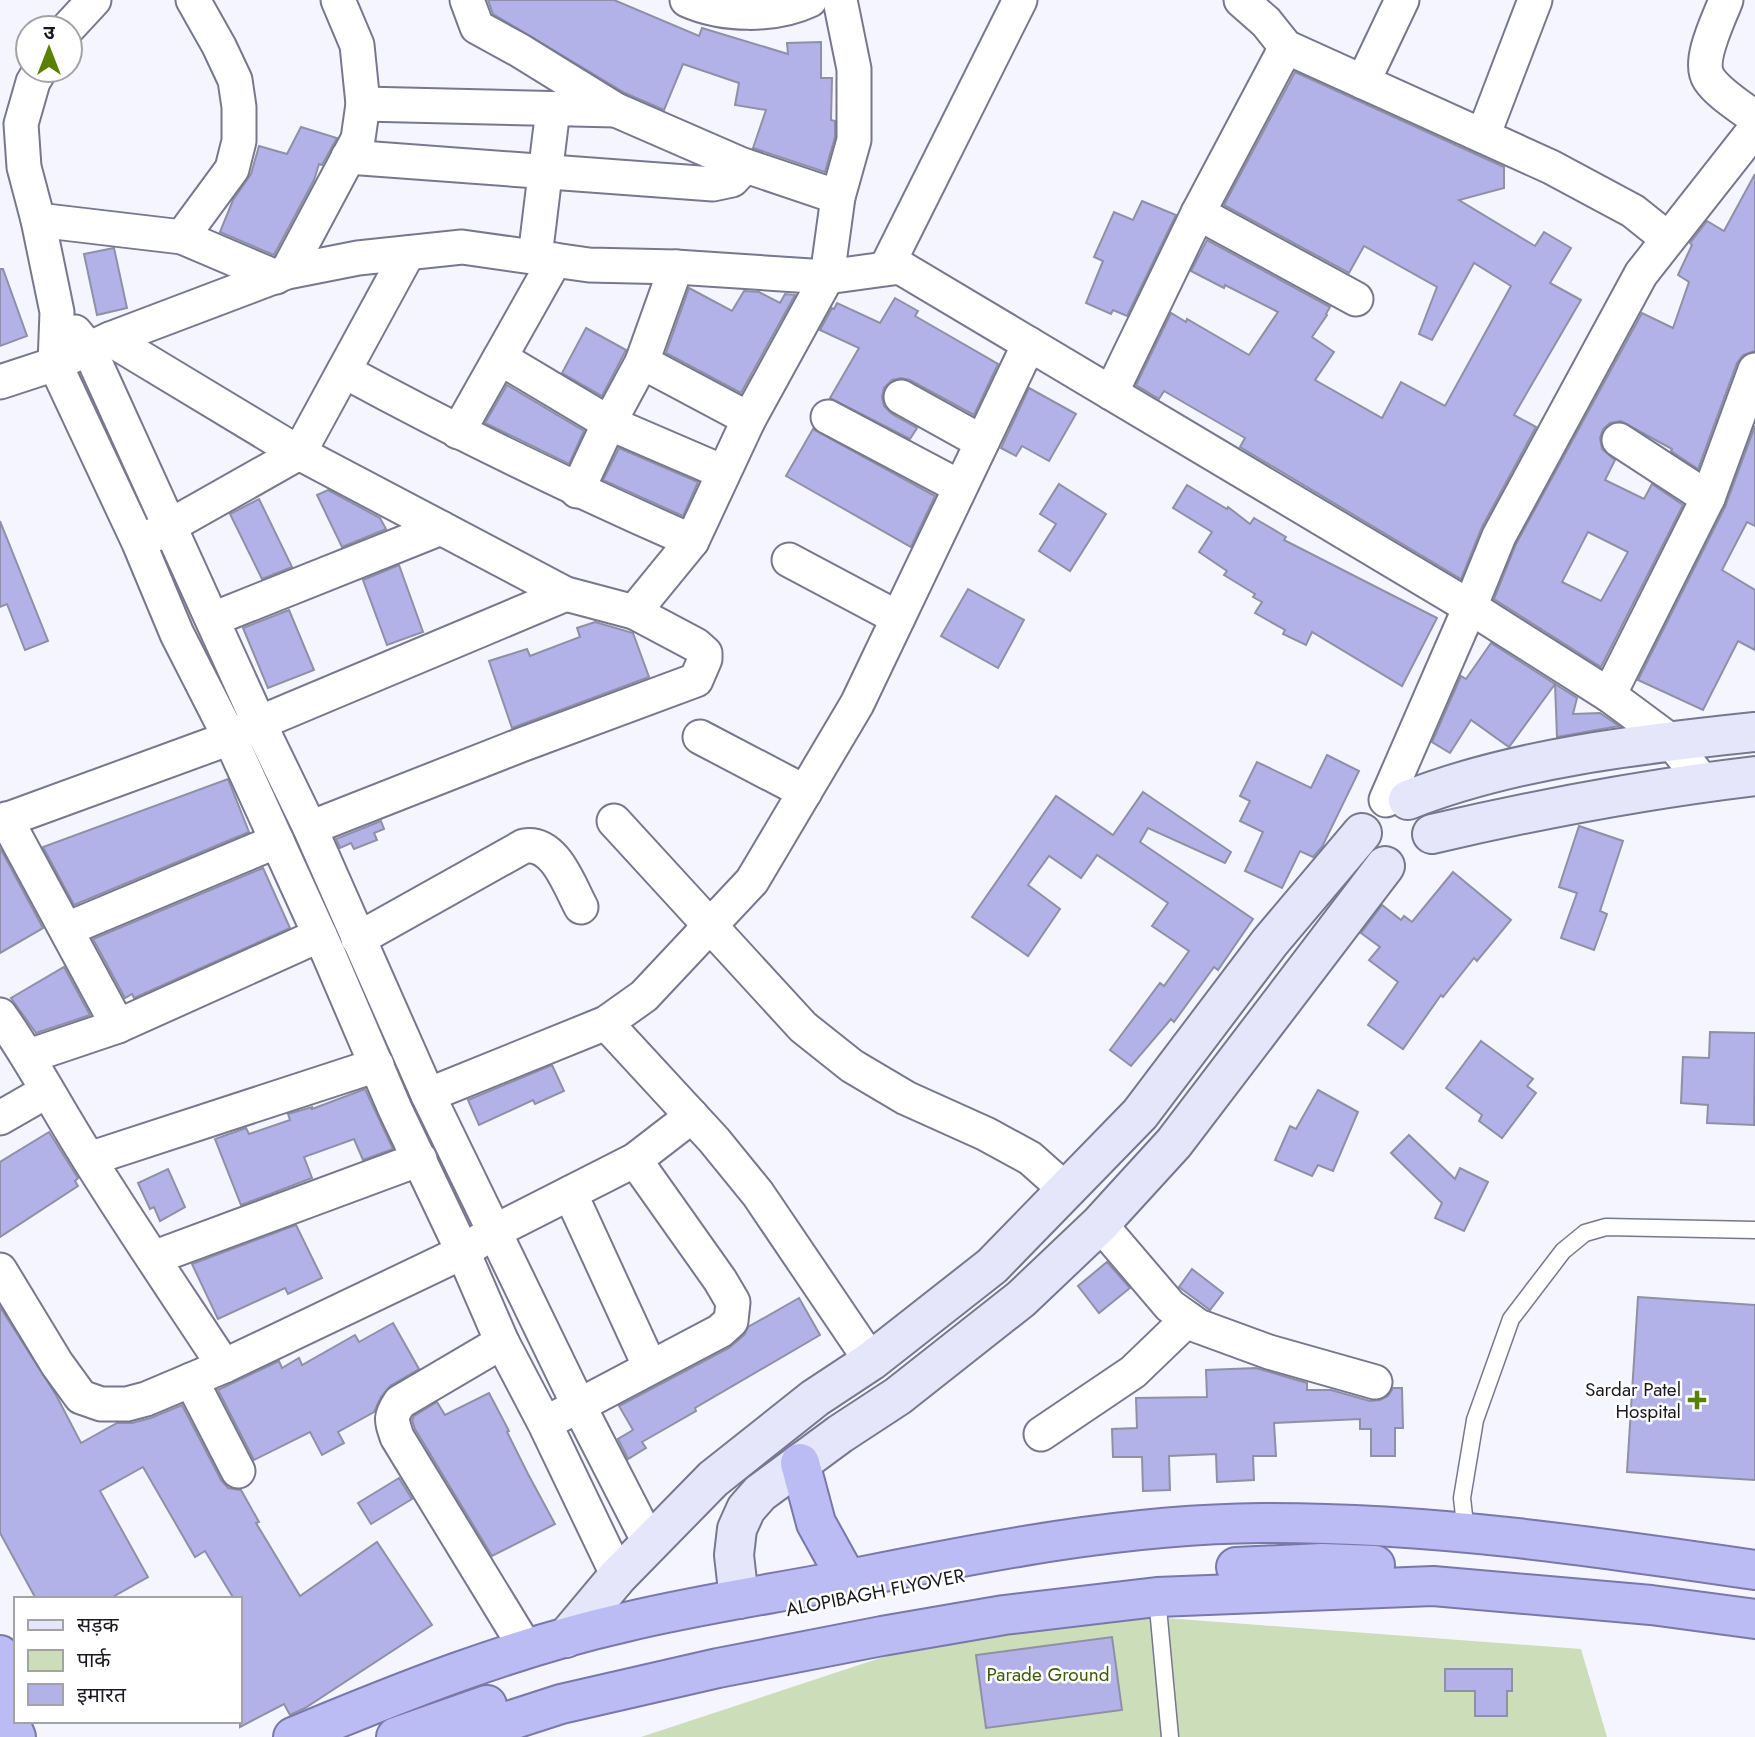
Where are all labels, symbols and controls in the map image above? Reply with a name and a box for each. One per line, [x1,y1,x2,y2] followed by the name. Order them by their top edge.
[14,14,84,84] north arrow
[43,19,55,46] text: उ
[1585,1376,1681,1425] place label: Sardar Patel Hospital
[1687,1390,1707,1410] marker: Sardar Patel Hospital
[783,1562,967,1623] street label: ALOPIBAGH FLYOVER
[14,1597,242,1723] legend
[77,1610,119,1640] text: सड़क
[77,1645,111,1675] text: पार्क
[986,1661,1110,1688] park label: Parade Ground
[77,1680,127,1710] text: इमारत

